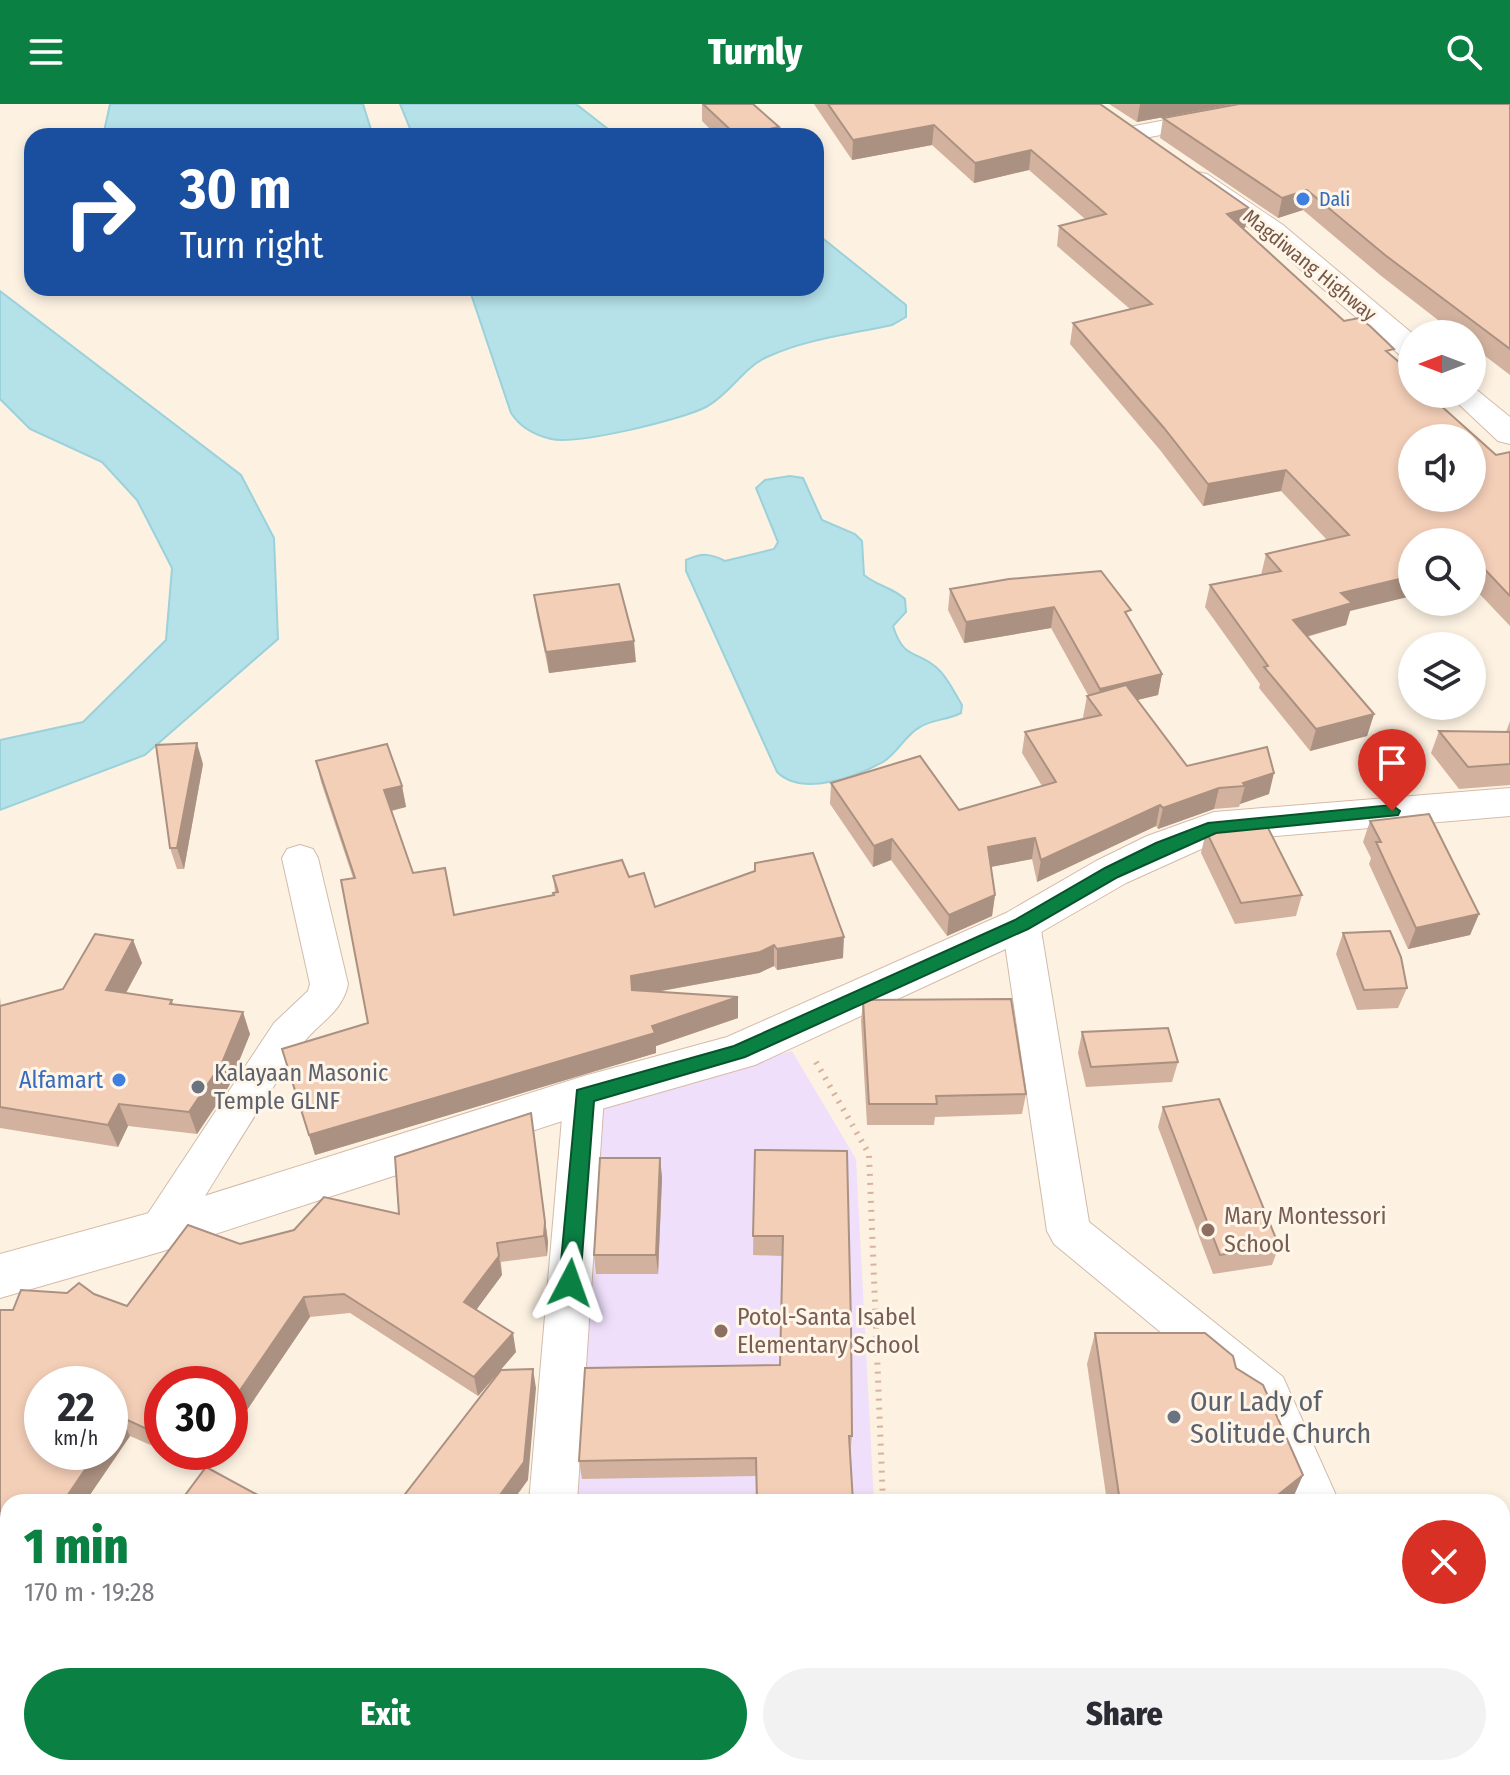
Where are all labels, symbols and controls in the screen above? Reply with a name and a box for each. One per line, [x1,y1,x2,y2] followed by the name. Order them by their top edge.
[24,30,68,74] icon: menu
[708,30,802,74] text: Turnly
[1442,30,1486,74] icon: search
[180,156,291,223] text: 30 m
[48,160,152,264] icon: right
[1319,187,1350,211] place label: Dali
[1294,190,1312,208] marker: Dali
[1239,204,1381,326] street label: Magdiwang Highway
[180,224,323,268] text: Turn right
[1398,320,1486,408] north arrow
[1398,320,1486,720] map controls
[1398,424,1486,512] button: sound
[1398,528,1486,616] button: search
[1398,632,1486,720] button: layers
[1358,729,1426,811] pin
[1370,741,1414,785] icon: arrive
[214,1059,388,1115] place label: Kalayaan Masonic Temple GLNF
[19,1066,103,1094] place label: Alfamart
[110,1071,128,1089] marker: Alfamart
[189,1078,207,1096] marker: Kalayaan Masonic Temple GLNF
[1224,1202,1387,1258] place label: Mary Montessori School
[1199,1221,1217,1239] marker: Mary Montessori School
[528,1241,612,1325] position arrow
[737,1303,920,1359] place label: Potol-Santa Isabel Elementary School
[712,1322,730,1340] marker: Potol-Santa Isabel Elementary School
[144,1366,248,1470] speed limit sign: 30
[57,1384,95,1432] text: 22
[1190,1385,1371,1450] place label: Our Lady of Solitude Church
[1165,1408,1183,1426] marker: Our Lady of Solitude Church
[54,1426,98,1450] text: km/h
[24,1518,128,1576] text: 1 min
[1402,1520,1486,1604] button: close
[24,1577,155,1608] text: 170 m · 19:28
[24,1668,747,1760] button: Exit
[763,1668,1486,1760] button: Share

